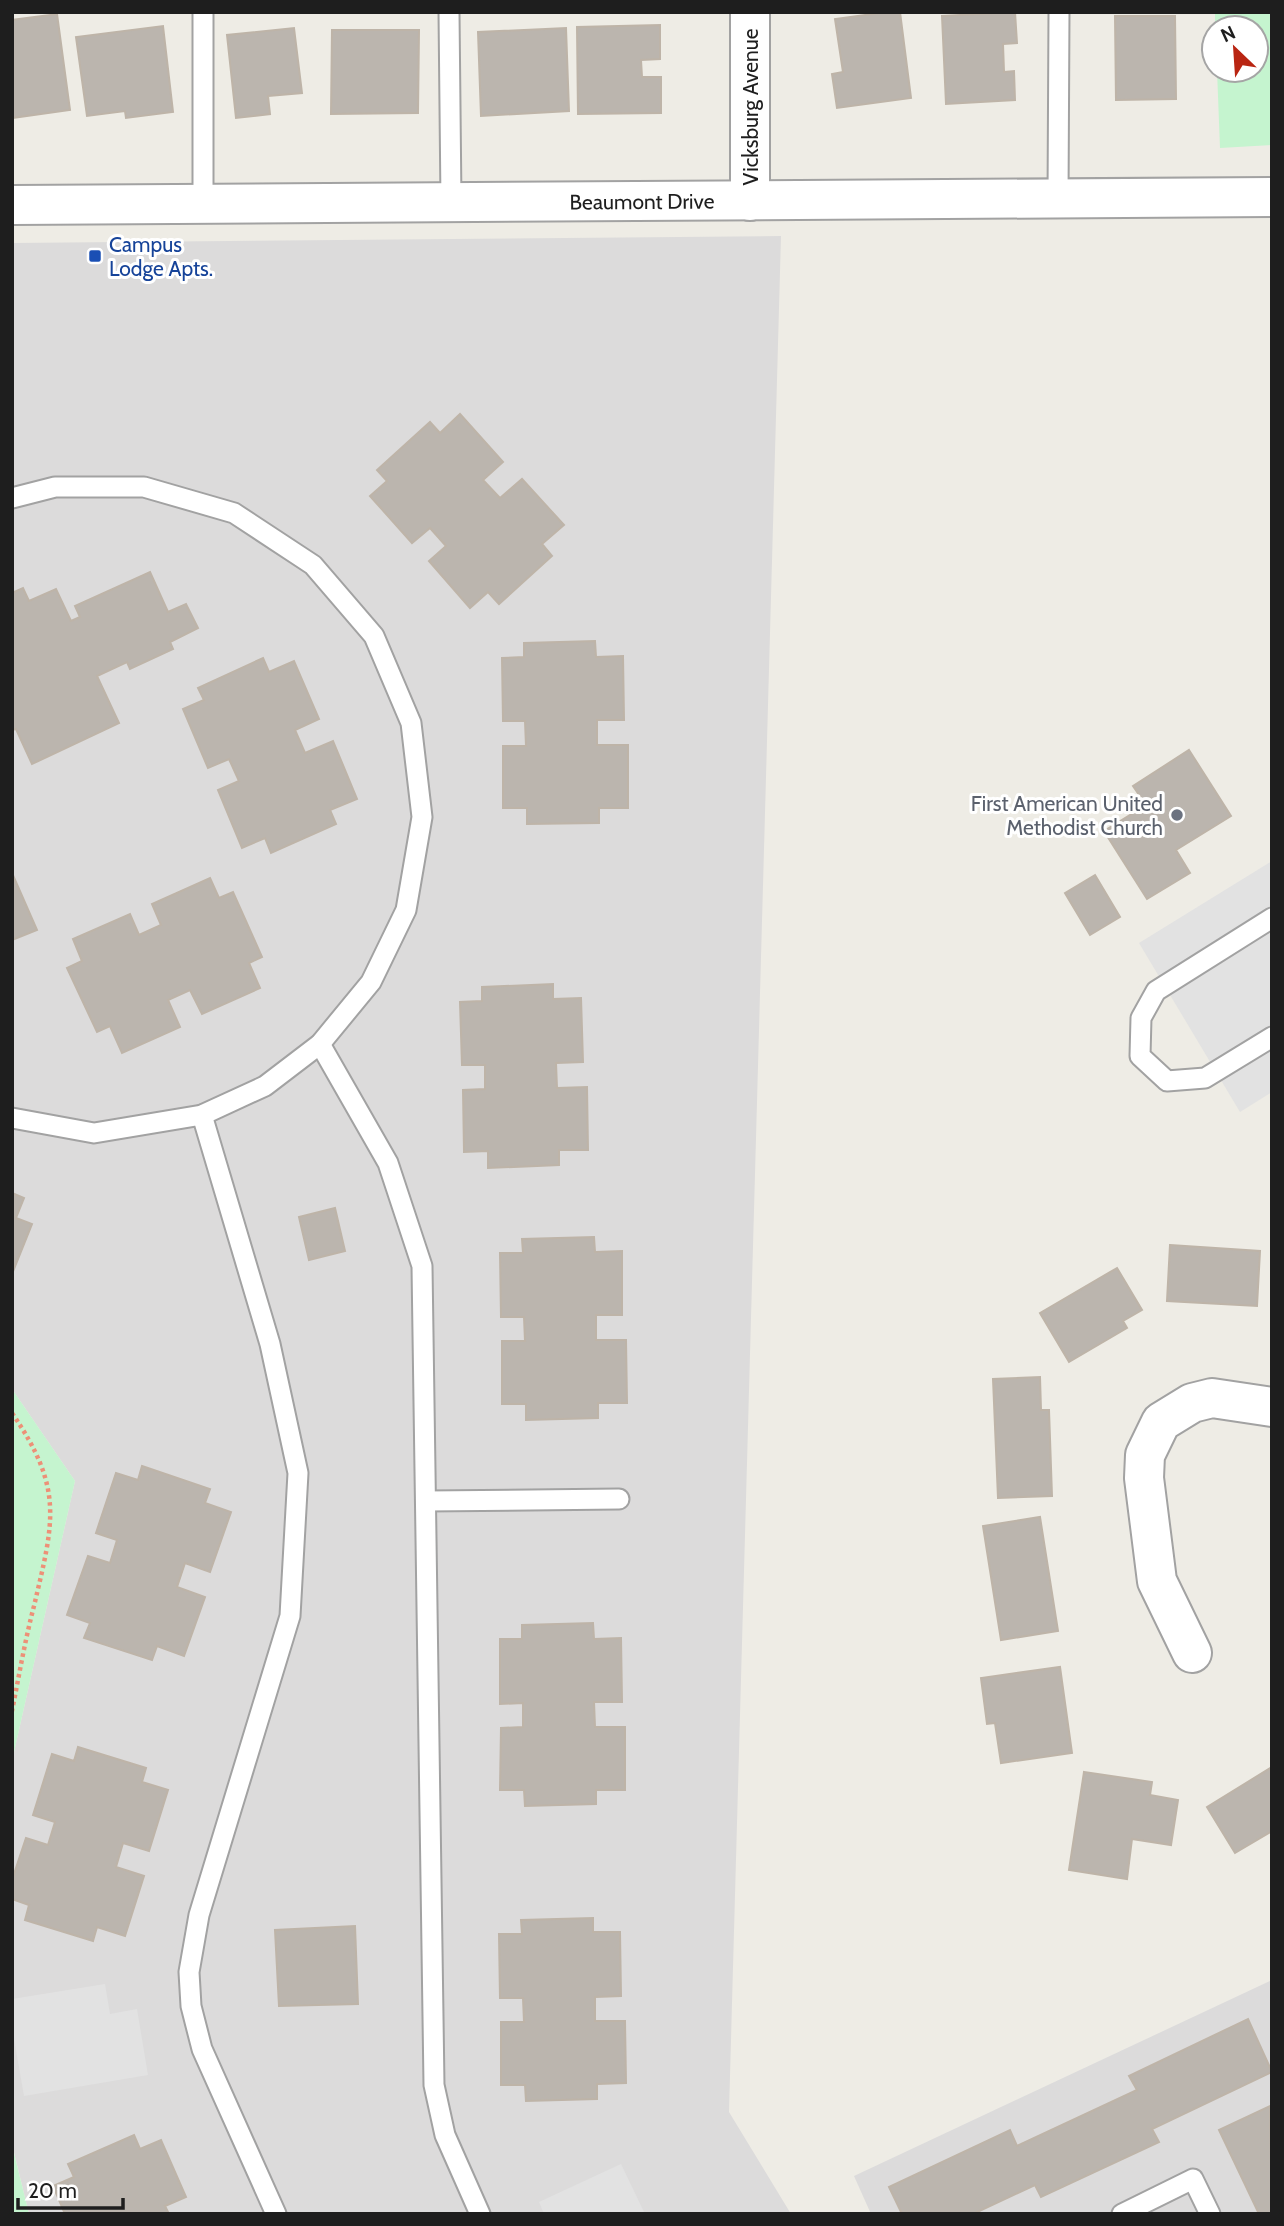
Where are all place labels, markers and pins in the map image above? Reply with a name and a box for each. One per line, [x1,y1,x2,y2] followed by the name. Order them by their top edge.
[109,232,213,281] place label: Campus Lodge Apts.
[87,248,103,264] marker: Campus Lodge Apts.
[971,791,1163,840] place label: First American United Methodist Church
[1169,807,1185,823] marker: First American United Methodist Church

